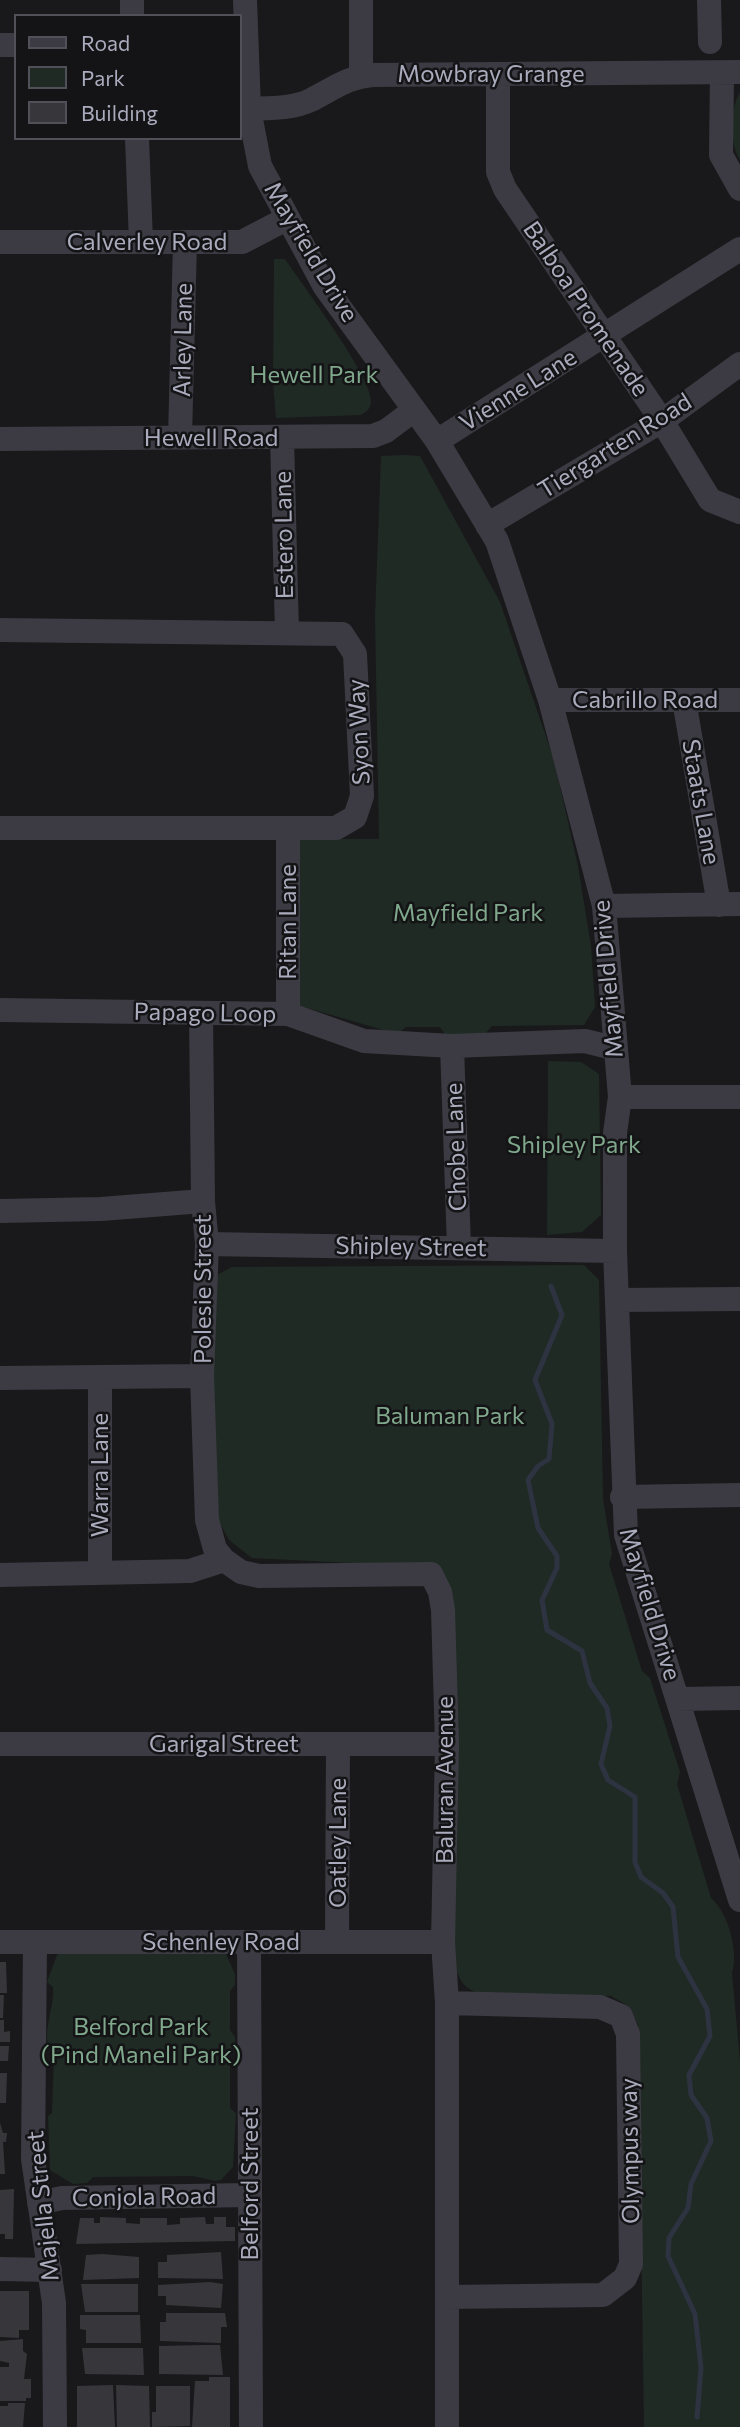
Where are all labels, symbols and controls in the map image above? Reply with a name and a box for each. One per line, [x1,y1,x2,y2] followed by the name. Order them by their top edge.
[14,14,242,140] legend
[81,30,130,55] text: Road
[397,60,585,88] street label: Mowbray Grange
[81,65,125,90] text: Park
[81,100,158,125] text: Building
[258,177,364,327] street label: Mayfield Drive
[517,216,655,402] street label: Balboa Promenade
[67,228,227,256] street label: Calverley Road
[168,283,198,397] street label: Arley Lane
[454,343,582,437] street label: Vienne Lane
[250,361,378,389] park label: Hewell Park
[533,387,697,505] street label: Tiergarten Road
[144,424,278,452] street label: Hewell Road
[268,471,300,599] street label: Estero Lane
[342,678,376,786] street label: Syon Way
[572,686,718,714] street label: Cabrillo Road
[676,737,726,867] street label: Staats Lane
[274,864,302,980] street label: Ritan Lane
[393,899,543,927] park label: Mayfield Park
[587,899,629,1059] street label: Mayfield Drive
[133,997,277,1029] street label: Papago Loop
[439,1082,473,1212] street label: Chobe Lane
[507,1131,641,1159] park label: Shipley Park
[189,1214,217,1364] street label: Polesie Street
[335,1231,487,1263] street label: Shipley Street
[375,1402,525,1430] park label: Baluman Park
[86,1413,114,1537] street label: Warra Lane
[613,1524,687,1684] street label: Mayfield Drive
[431,1696,459,1864] street label: Baluran Avenue
[149,1730,299,1758] street label: Garigal Street
[324,1778,352,1908] street label: Oatley Lane
[142,1928,300,1956] street label: Schenley Road
[41,2013,241,2069] park label: Belford Park (Pind Maneli Park)
[614,2078,646,2224] street label: Olympus way
[236,2108,264,2260] street label: Belford Street
[21,2129,65,2283] street label: Majella Street
[72,2181,216,2213] street label: Conjola Road

